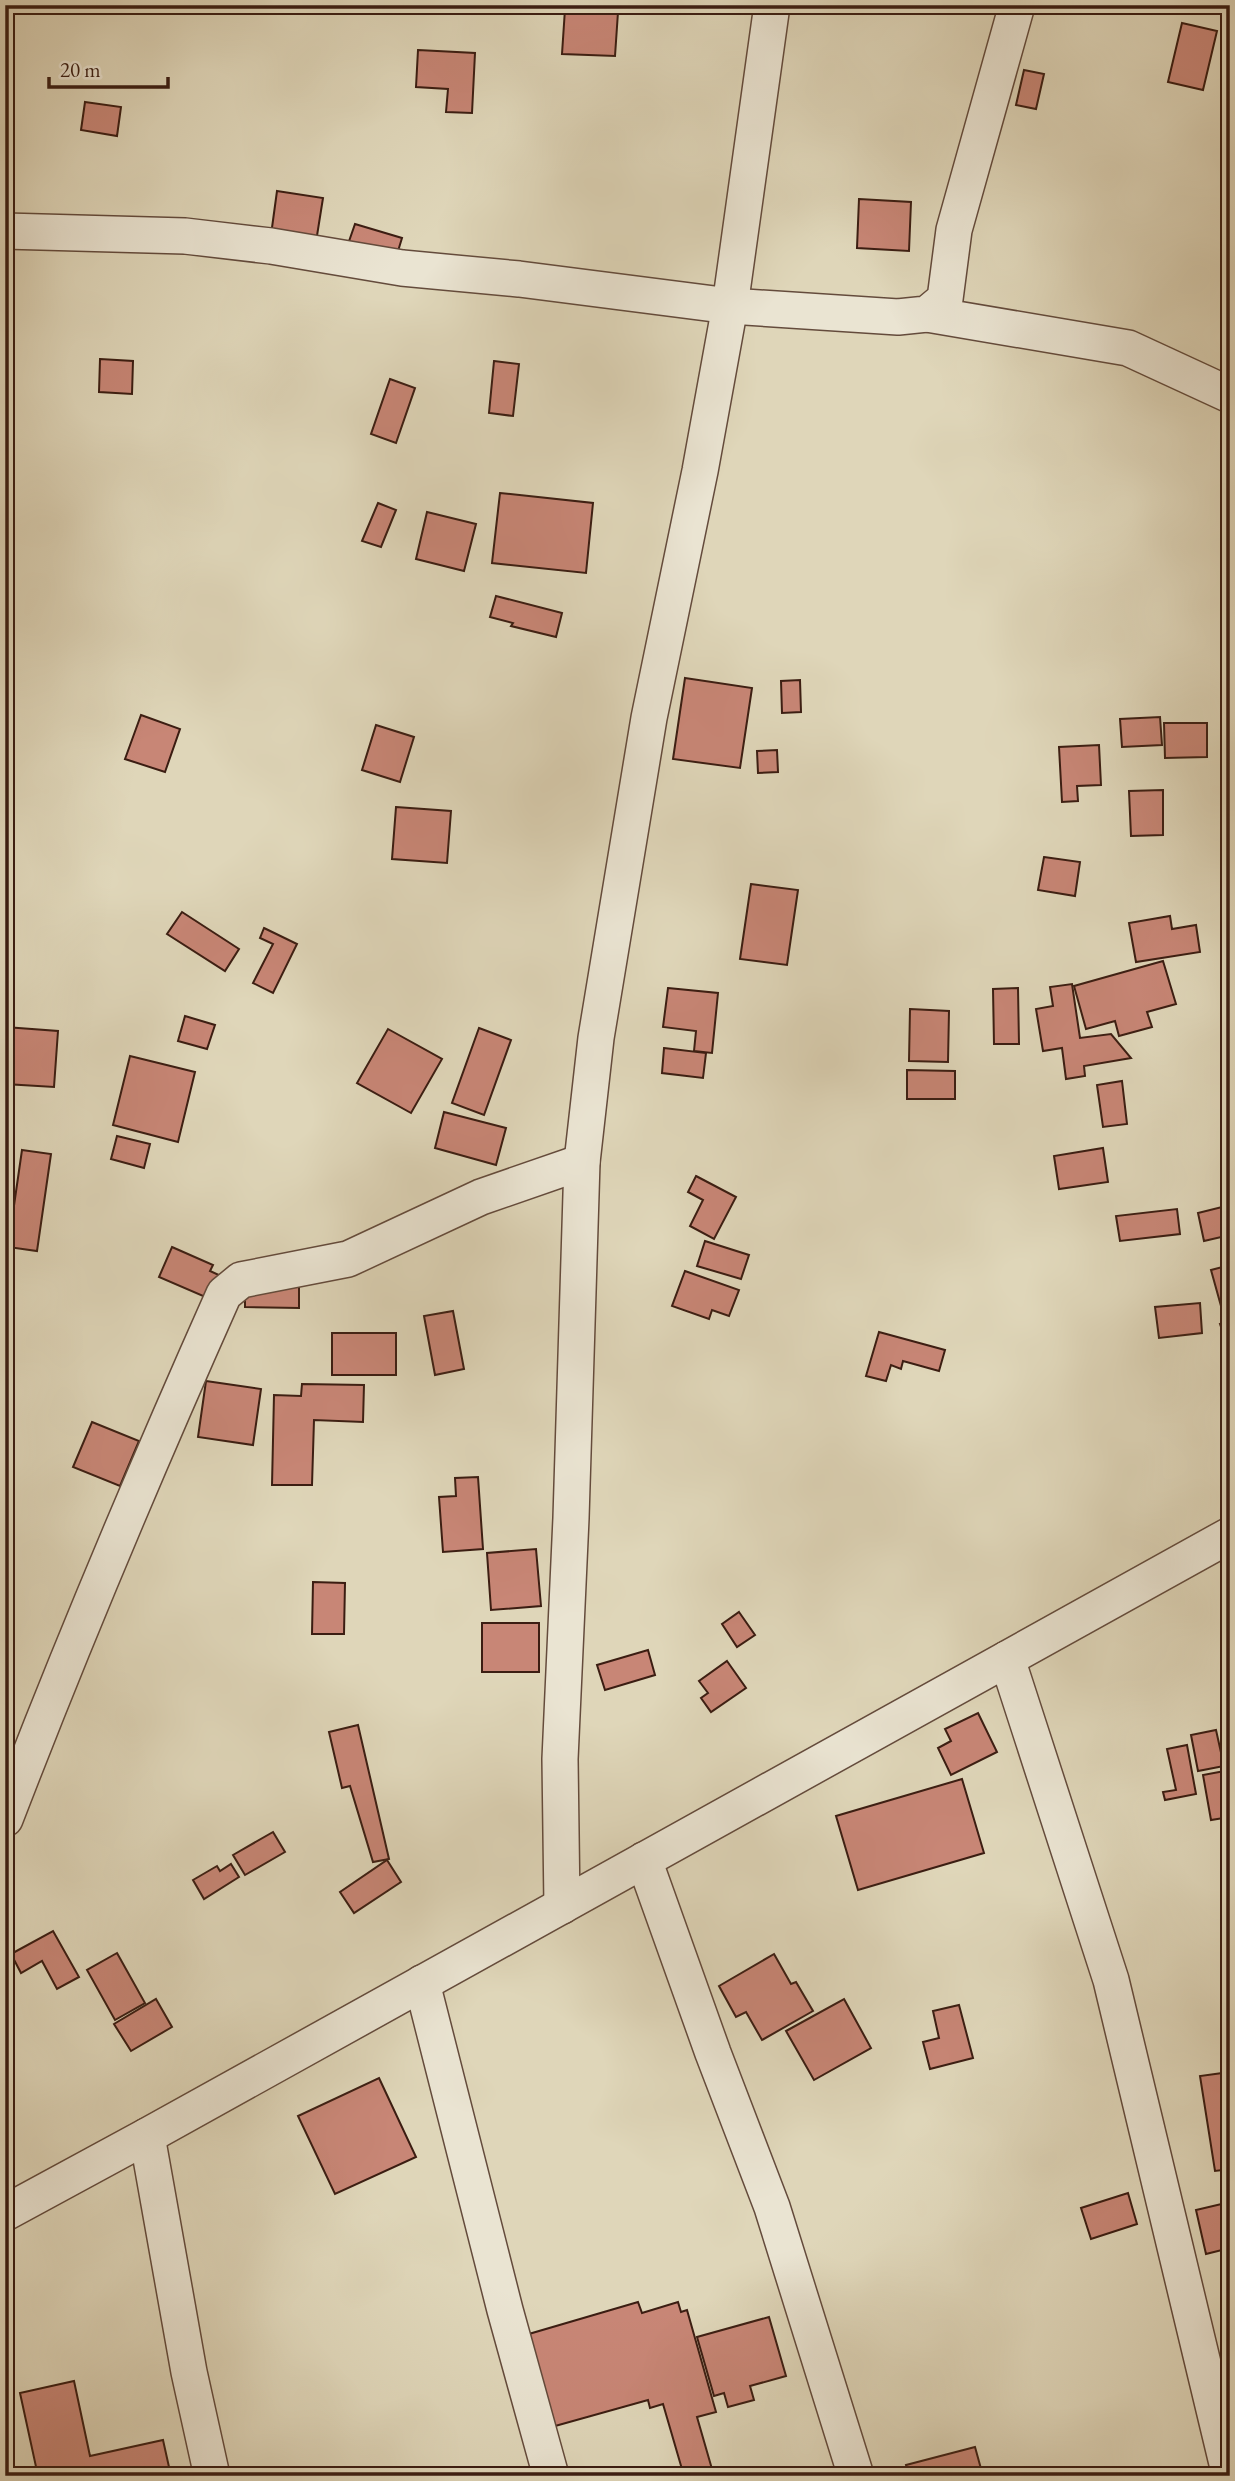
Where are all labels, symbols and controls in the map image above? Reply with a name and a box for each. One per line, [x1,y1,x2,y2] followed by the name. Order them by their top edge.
[49,46,168,90] scale bar
[60,56,101,83] text: 20 m

